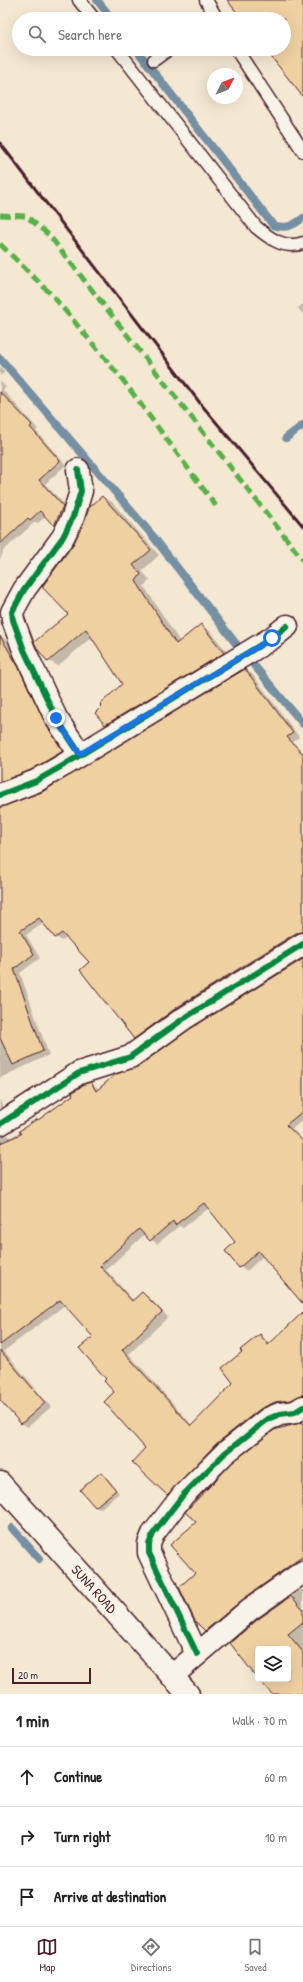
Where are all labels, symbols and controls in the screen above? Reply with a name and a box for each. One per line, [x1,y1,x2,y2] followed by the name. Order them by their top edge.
[12,12,291,56] search box
[26,23,48,45] icon: search
[58,24,122,45] text: Search here
[207,68,243,104] north arrow
[263,629,281,647] route start
[47,709,65,727] route end
[67,1560,121,1617] street label: SUNA ROAD
[255,1646,291,1682] map controls
[255,1646,291,1682] button: layers
[12,1666,91,1685] scale bar
[18,1668,38,1682] text: 20 m
[16,1709,49,1732] text: 1 min
[232,1711,287,1729] text: Walk · 70 m
[16,1766,38,1788] icon: ahead
[54,1766,102,1787] text: Continue
[264,1768,287,1786] text: 60 m
[16,1826,38,1848] icon: right
[54,1826,110,1847] text: Turn right
[265,1828,287,1846] text: 10 m
[16,1886,38,1908] icon: arrive
[54,1886,166,1907] text: Arrive at destination
[36,1936,58,1974] tab: Map
[131,1936,172,1974] tab: Directions
[244,1936,267,1974] tab: Saved

